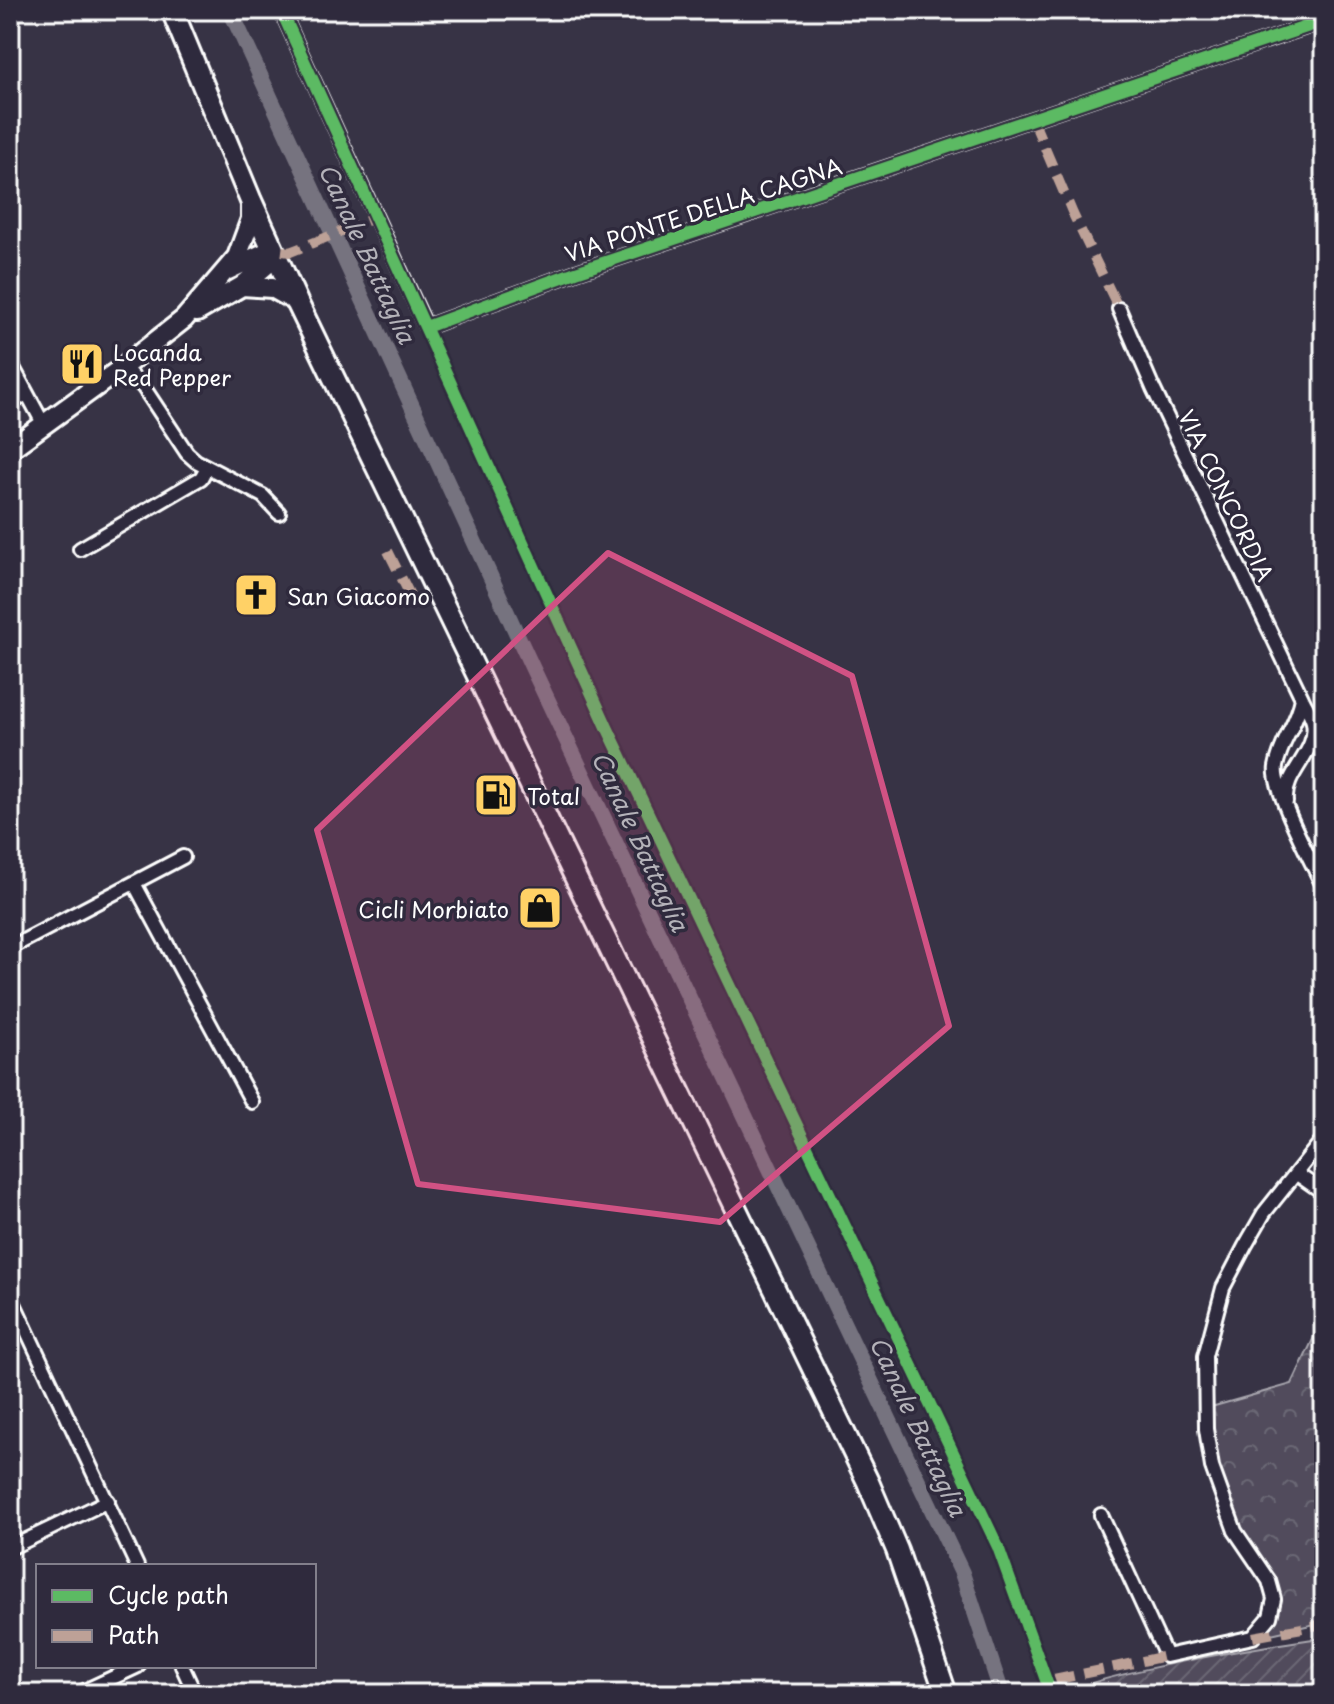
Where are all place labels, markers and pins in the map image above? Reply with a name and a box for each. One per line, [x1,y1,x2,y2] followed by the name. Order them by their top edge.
[113,335,231,393] place label: Locanda Red Pepper
[58,340,106,388] restaurant icon: Locanda Red Pepper
[232,571,280,619] church icon: San Giacomo
[287,579,430,612] place label: San Giacomo
[472,771,520,819] fuel station icon: Total
[527,779,580,812] place label: Total
[516,884,564,932] shop icon: Cicli Morbiato
[358,892,509,925] place label: Cicli Morbiato

